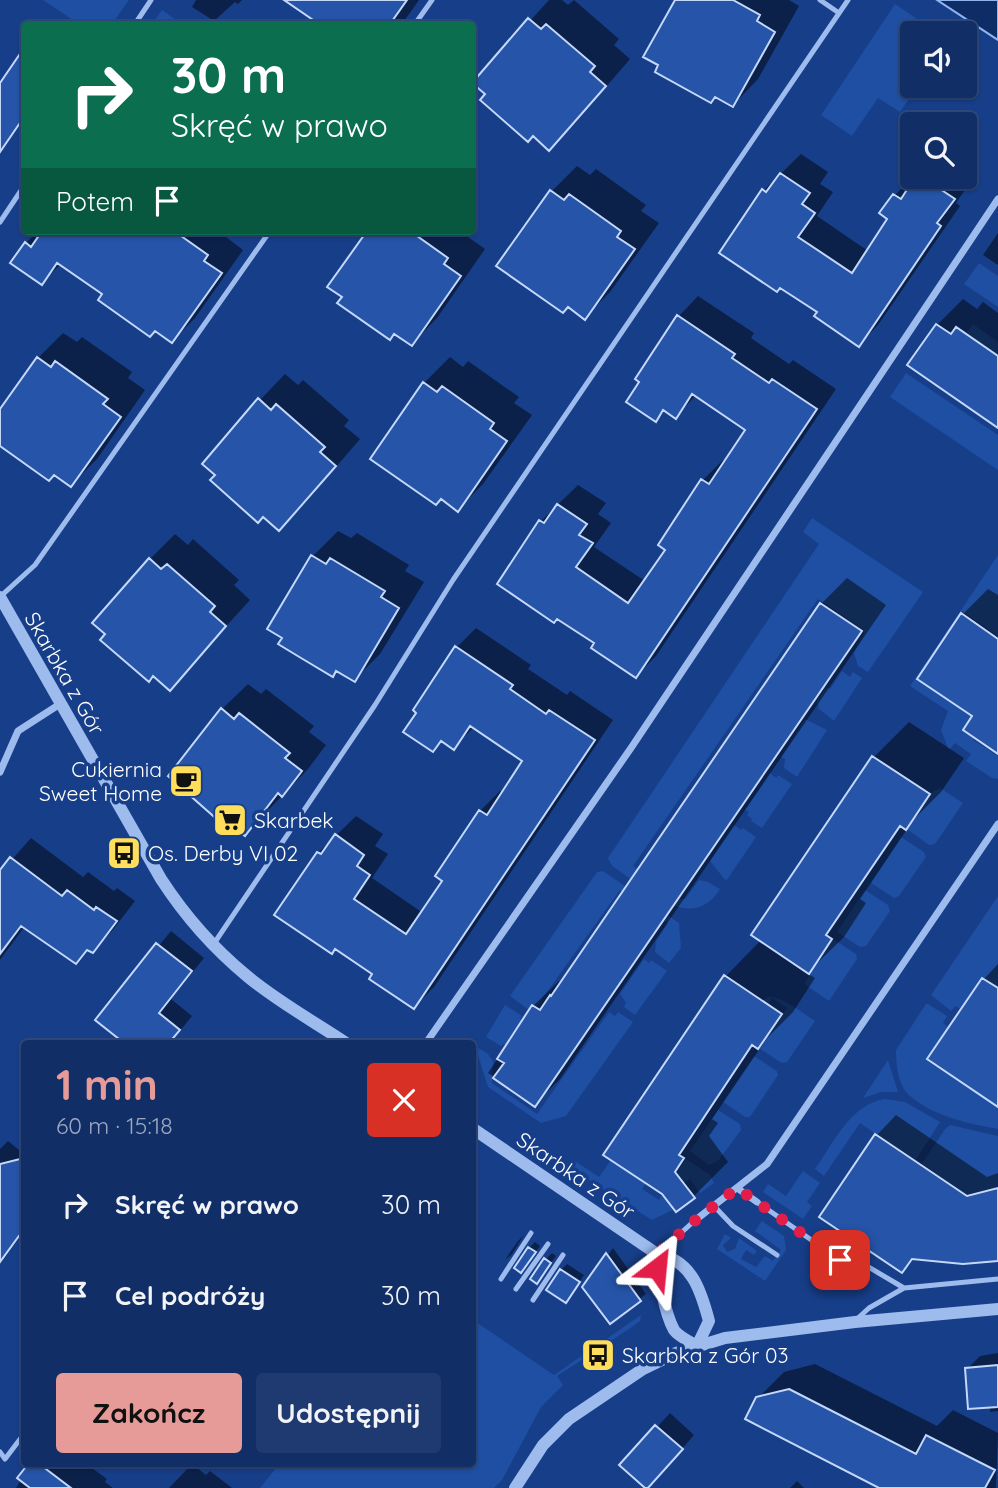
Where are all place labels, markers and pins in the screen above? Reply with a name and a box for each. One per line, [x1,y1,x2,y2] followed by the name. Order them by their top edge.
[39,756,162,806] place label: Cukiernia Sweet Home
[167,762,205,800] cafe icon: Cukiernia Sweet Home
[211,801,249,839] supermarket icon: Skarbek
[254,807,334,833] place label: Skarbek
[105,834,143,872] bus stop icon: Os. Derby VI 02
[148,840,298,866] place label: Os. Derby VI 02
[810,1230,870,1290] pin
[579,1336,617,1374] bus stop icon: Skarbka z Gór 03
[622,1342,789,1368] place label: Skarbka z Gór 03

